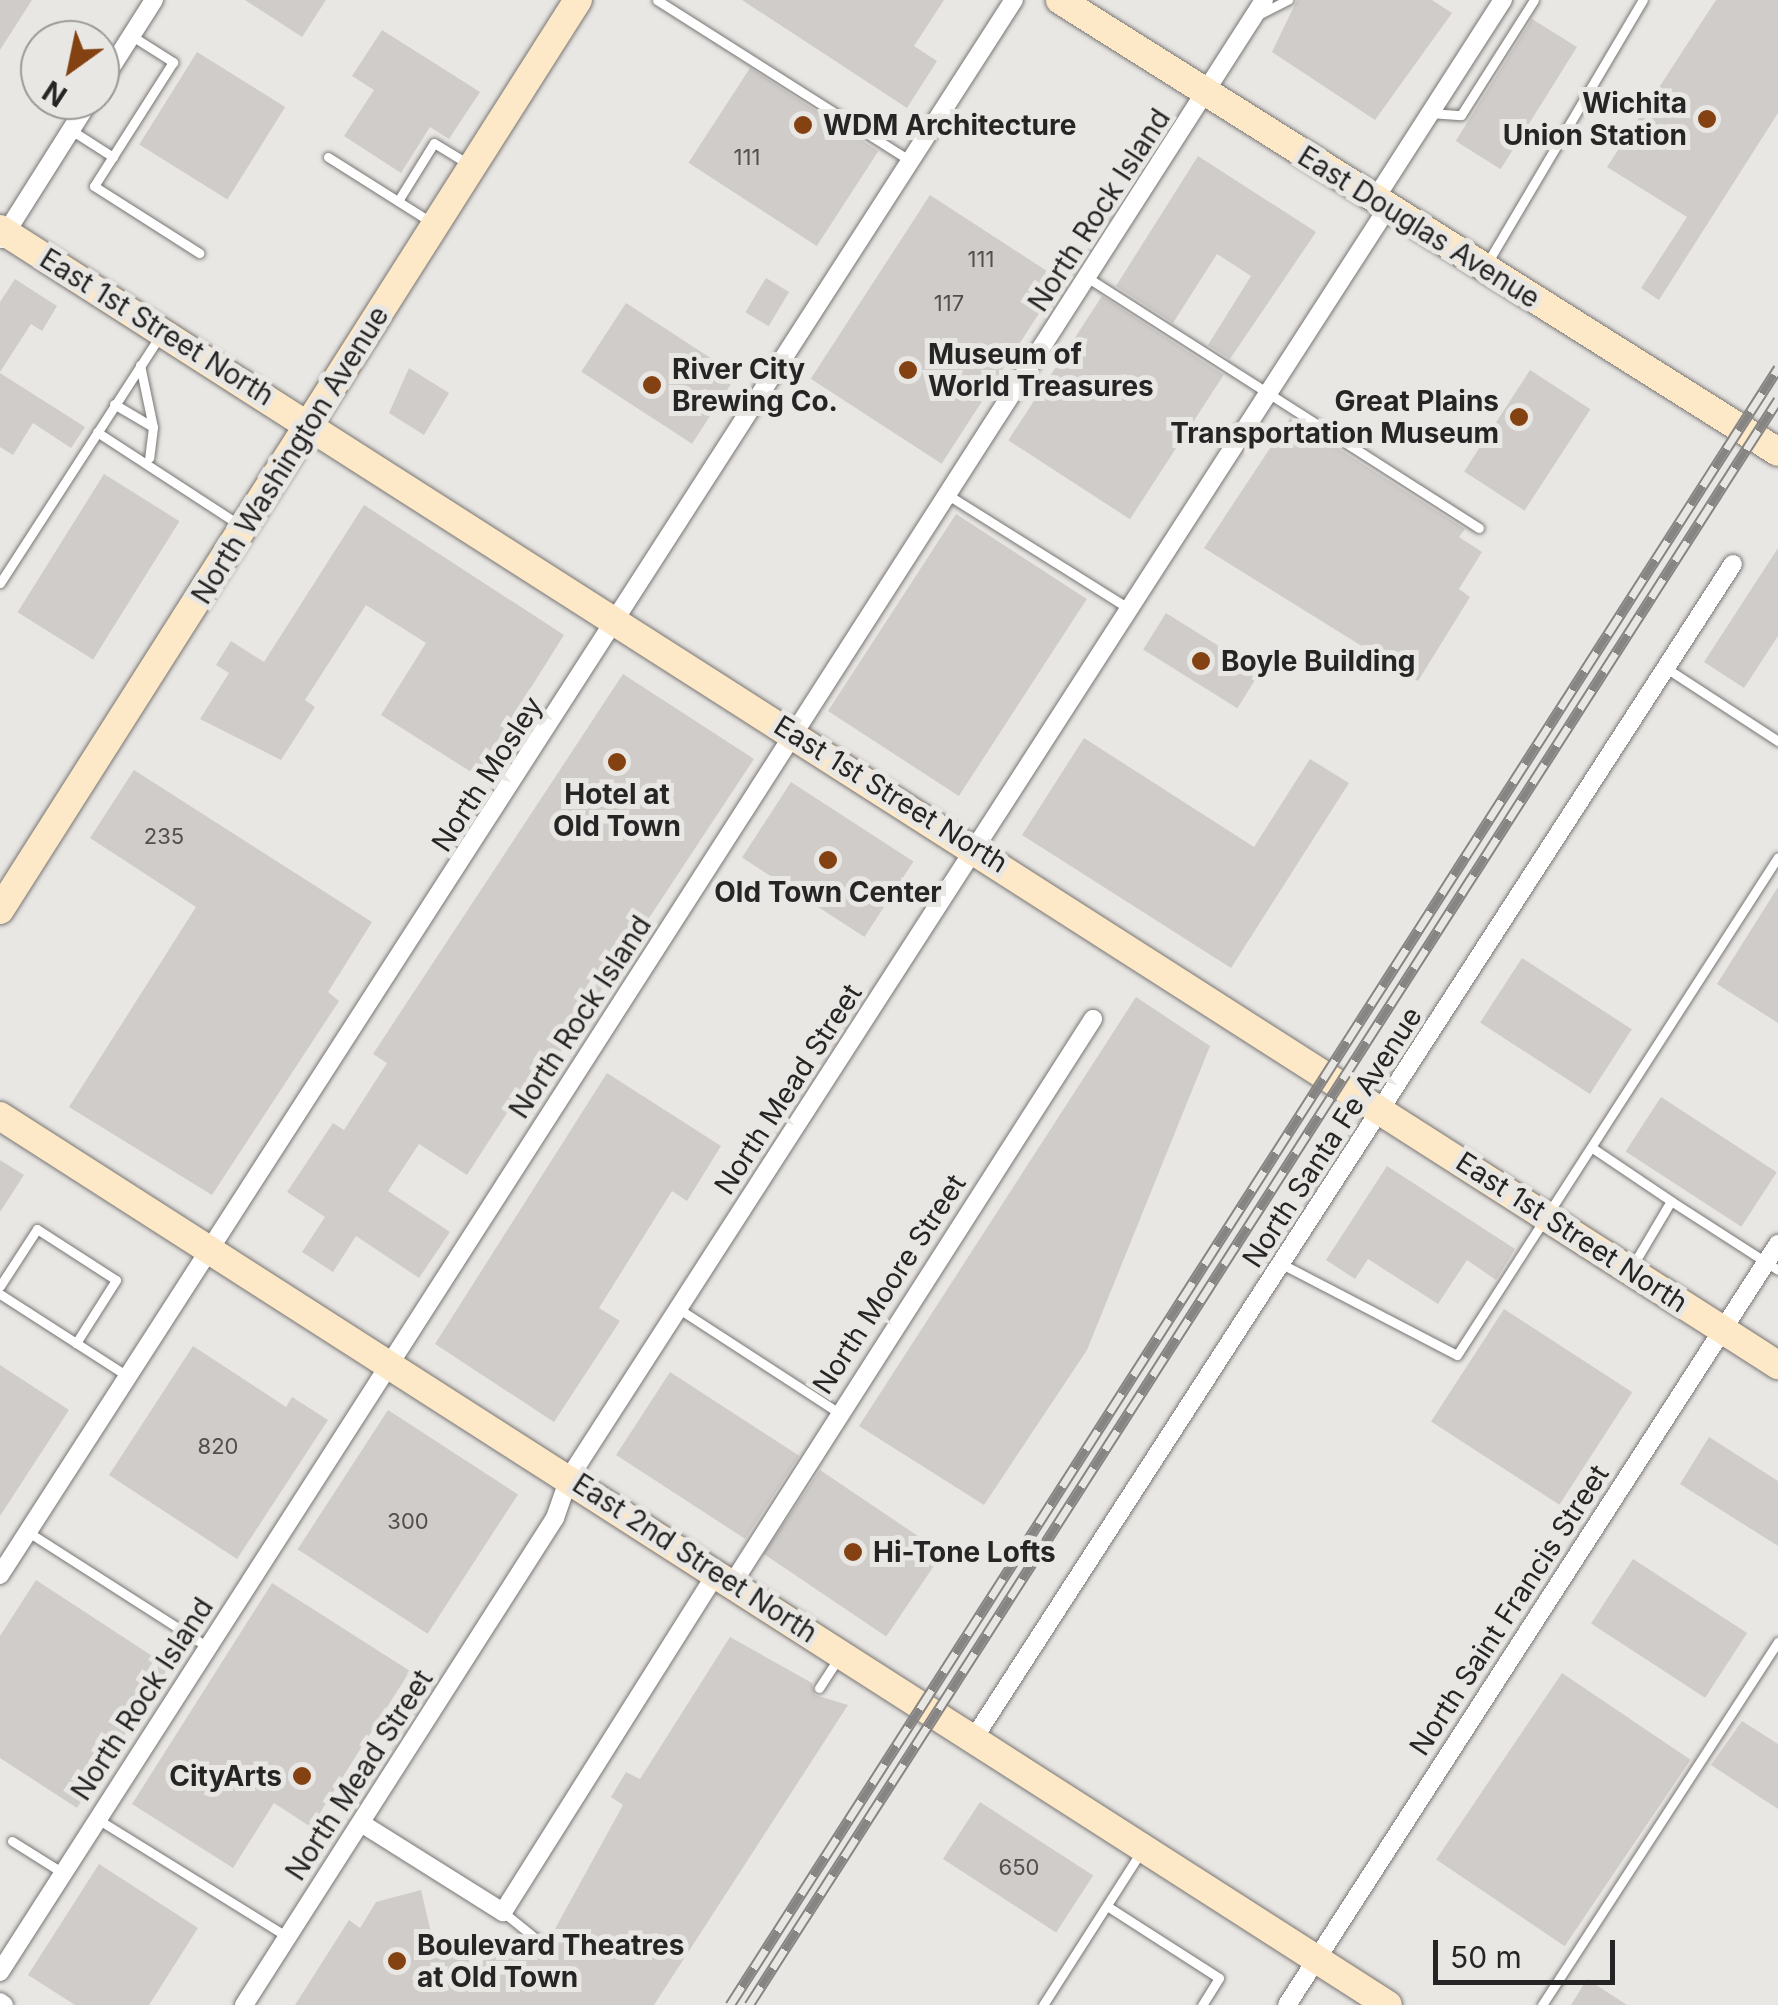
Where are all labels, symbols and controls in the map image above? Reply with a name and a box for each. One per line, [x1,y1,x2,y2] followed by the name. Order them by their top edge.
[20,20,120,120] north arrow
[37,73,73,114] text: N
[1503,86,1687,152] place label: Wichita Union Station
[1021,102,1177,318] street label: North Rock Island
[823,108,1076,142] place label: WDM Architecture
[1696,108,1718,130] marker: Wichita Union Station
[792,114,814,136] marker: WDM Architecture
[1292,139,1546,315] street label: East Douglas Avenue
[734,145,760,171] house number: 111
[34,241,280,413] street label: East 1st Street North
[968,247,994,273] house number: 111
[934,291,964,317] house number: 117
[184,300,396,610] street label: North Washington Avenue
[928,337,1154,403] place label: Museum of World Treasures
[672,352,838,418] place label: River City Brewing Co.
[897,359,919,381] marker: Museum of World Treasures
[641,374,663,396] marker: River City Brewing Co.
[1170,384,1499,450] place label: Great Plains Transportation Museum
[1508,406,1530,428] marker: Great Plains Transportation Museum
[1221,644,1416,678] place label: Boyle Building
[1190,650,1212,672] marker: Boyle Building
[425,690,549,858] street label: North Mosley
[768,708,1014,880] street label: East 1st Street North
[606,751,628,773] marker: Hotel at Old Town
[553,777,681,843] place label: Hotel at Old Town
[144,824,184,850] house number: 235
[817,849,839,871] marker: Old Town Center
[714,875,942,909] place label: Old Town Center
[502,909,658,1125] street label: North Rock Island
[707,977,869,1201] street label: North Mead Street
[1235,1001,1429,1273] street label: North Santa Fe Avenue
[1450,1145,1694,1319] street label: East 1st Street North
[806,1168,972,1400] street label: North Moore Street
[198,1434,238,1460] house number: 820
[1402,1459,1616,1761] street label: North Saint Francis Street
[567,1466,823,1650] street label: East 2nd Street North
[387,1509,429,1535] house number: 300
[873,1535,1056,1569] place label: Hi-Tone Lofts
[842,1541,864,1563] marker: Hi-Tone Lofts
[64,1591,220,1807] street label: North Rock Island
[278,1663,440,1887] street label: North Mead Street
[169,1759,282,1793] place label: CityArts
[291,1765,313,1787] marker: CityArts
[999,1855,1039,1881] house number: 650
[1438,1920,1620,1982] scale bar
[417,1928,684,1994] place label: Boulevard Theatres at Old Town
[1450,1939,1522,1975] text: 50 m
[386,1950,408,1972] marker: Boulevard Theatres at Old Town

